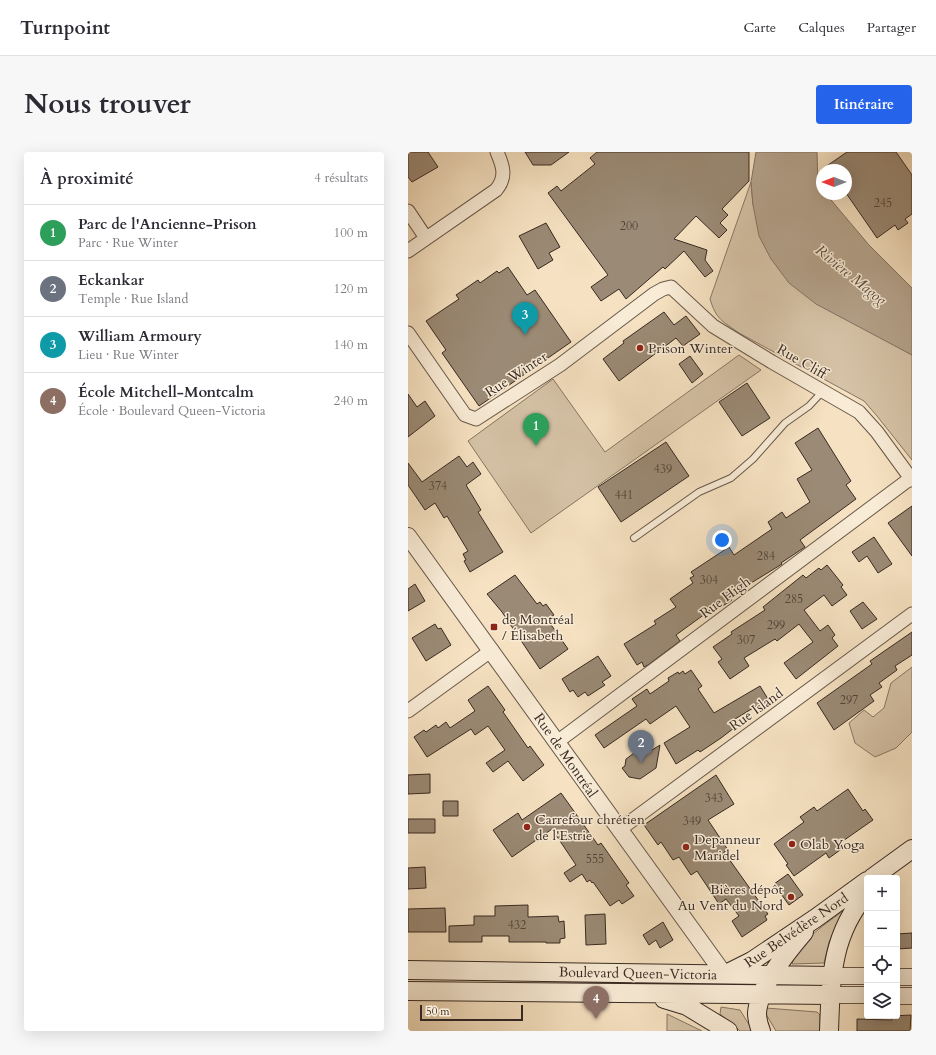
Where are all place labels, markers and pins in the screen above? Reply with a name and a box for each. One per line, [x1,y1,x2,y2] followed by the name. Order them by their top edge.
[512,302,538,335] pin: 3
[648,339,733,358] place label: Prison Winter
[635,343,645,353] marker: Prison Winter
[523,413,549,446] pin: 1
[502,610,574,645] place label: de Montréal / Élisabeth
[489,622,499,632] marker: de Montréal / Élisabeth
[628,730,654,763] pin: 2
[535,810,645,845] place label: Carrefour chrétien de l'Estrie
[522,822,532,832] marker: Carrefour chrétien de l'Estrie
[694,830,761,865] place label: Depanneur Maridel
[800,835,865,854] place label: Olab Yoga
[787,839,797,849] marker: Olab Yoga
[681,842,691,852] marker: Depanneur Maridel
[678,880,784,915] place label: Bières dépôt Au Vent du Nord
[786,892,796,902] marker: Bières dépôt Au Vent du Nord
[583,986,609,1019] pin: 4

